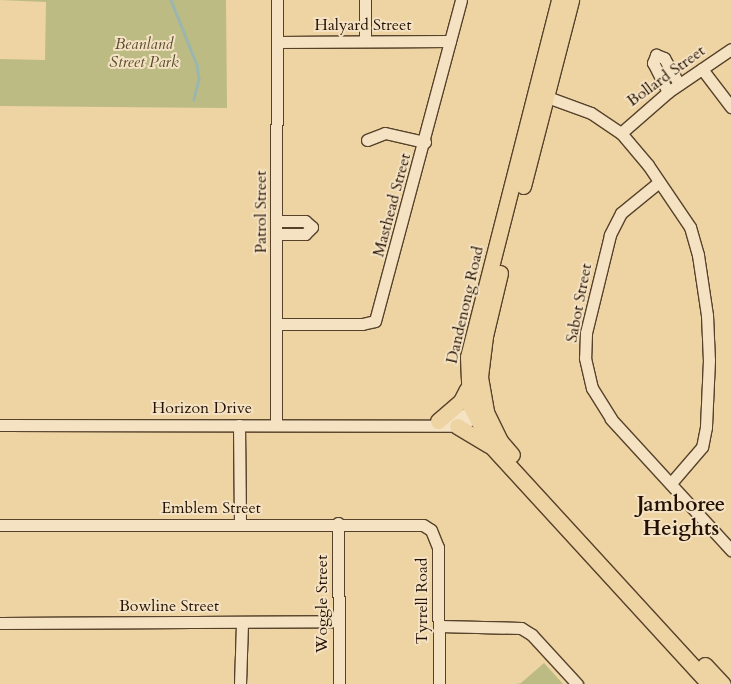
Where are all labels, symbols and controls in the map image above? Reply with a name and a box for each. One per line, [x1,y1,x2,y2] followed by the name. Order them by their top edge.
[315,15,411,35] street label: Halyard Street
[109,34,179,72] park label: Beanland Street Park
[623,41,709,111] street label: Bollard Street
[369,151,415,259] street label: Masthead Street
[251,171,271,253] street label: Patrol Street
[442,244,488,366] street label: Dandenong Road
[562,262,596,344] street label: Sabot Street
[152,398,252,418] street label: Horizon Drive
[637,492,725,542] district label: Jamboree Heights
[161,498,261,518] street label: Emblem Street
[312,555,332,653] street label: Woggle Street
[412,558,432,644] street label: Tyrrell Road
[119,596,219,616] street label: Bowline Street

